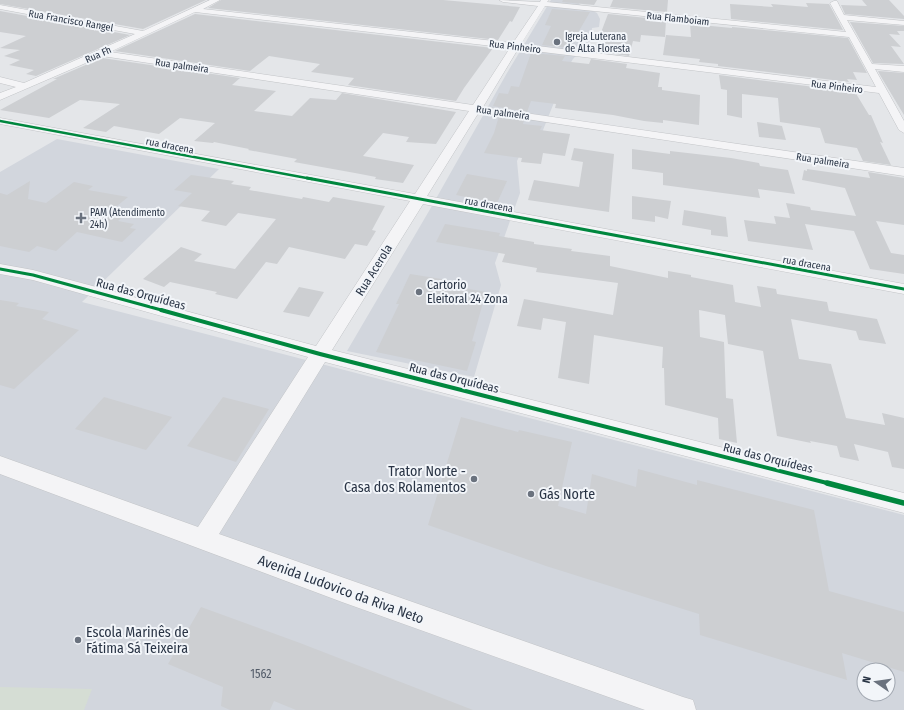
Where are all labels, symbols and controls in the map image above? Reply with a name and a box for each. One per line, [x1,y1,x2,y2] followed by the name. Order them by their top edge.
[28,8,114,34] street label: Rua Francisco Rangel
[646,10,710,28] street label: Rua Flamboiam
[565,31,630,55] place label: Igreja Luterana de ALta Floresta
[552,37,562,47] marker: Igreja Luterana de ALta Floresta
[488,38,541,56] street label: Rua Pinheiro
[83,44,113,66] street label: Rua Fh
[154,56,209,76] street label: Rua palmeira
[810,78,863,96] street label: Rua Pinheiro
[475,103,530,123] street label: Rua palmeira
[145,135,195,157] street label: rua dracena
[795,151,850,171] street label: Rua palmeira
[464,195,514,215] street label: rua dracena
[90,206,165,231] place label: PAM (Atendimento 24h)
[75,212,87,224] marker: PAM (Atendimento 24h)
[353,242,395,298] street label: Rua Acerola
[782,254,832,274] street label: rua dracena
[95,275,187,313] street label: Rua das Orquídeas
[427,278,508,306] place label: Cartorio Eleitoral 24 Zona
[414,287,424,297] marker: Cartorio Eleitoral 24 Zona
[408,360,500,396] street label: Rua das Orquídeas
[722,440,814,476] street label: Rua das Orquídeas
[344,463,466,496] place label: Trator Norte - Casa dos Rolamentos
[469,474,479,484] marker: Trator Norte - Casa dos Rolamentos
[539,486,595,503] place label: Gás Norte
[526,489,536,499] marker: Gás Norte
[256,551,426,627] street label: Avenida Ludovico da Riva Neto
[86,624,189,657] place label: Escola Marinês de Fátima Sá Teixeira
[73,635,83,645] marker: Escola Marinês de Fátima Sá Teixeira
[856,662,896,702] north arrow
[250,667,272,681] house number: 1562
[860,675,874,685] text: N

